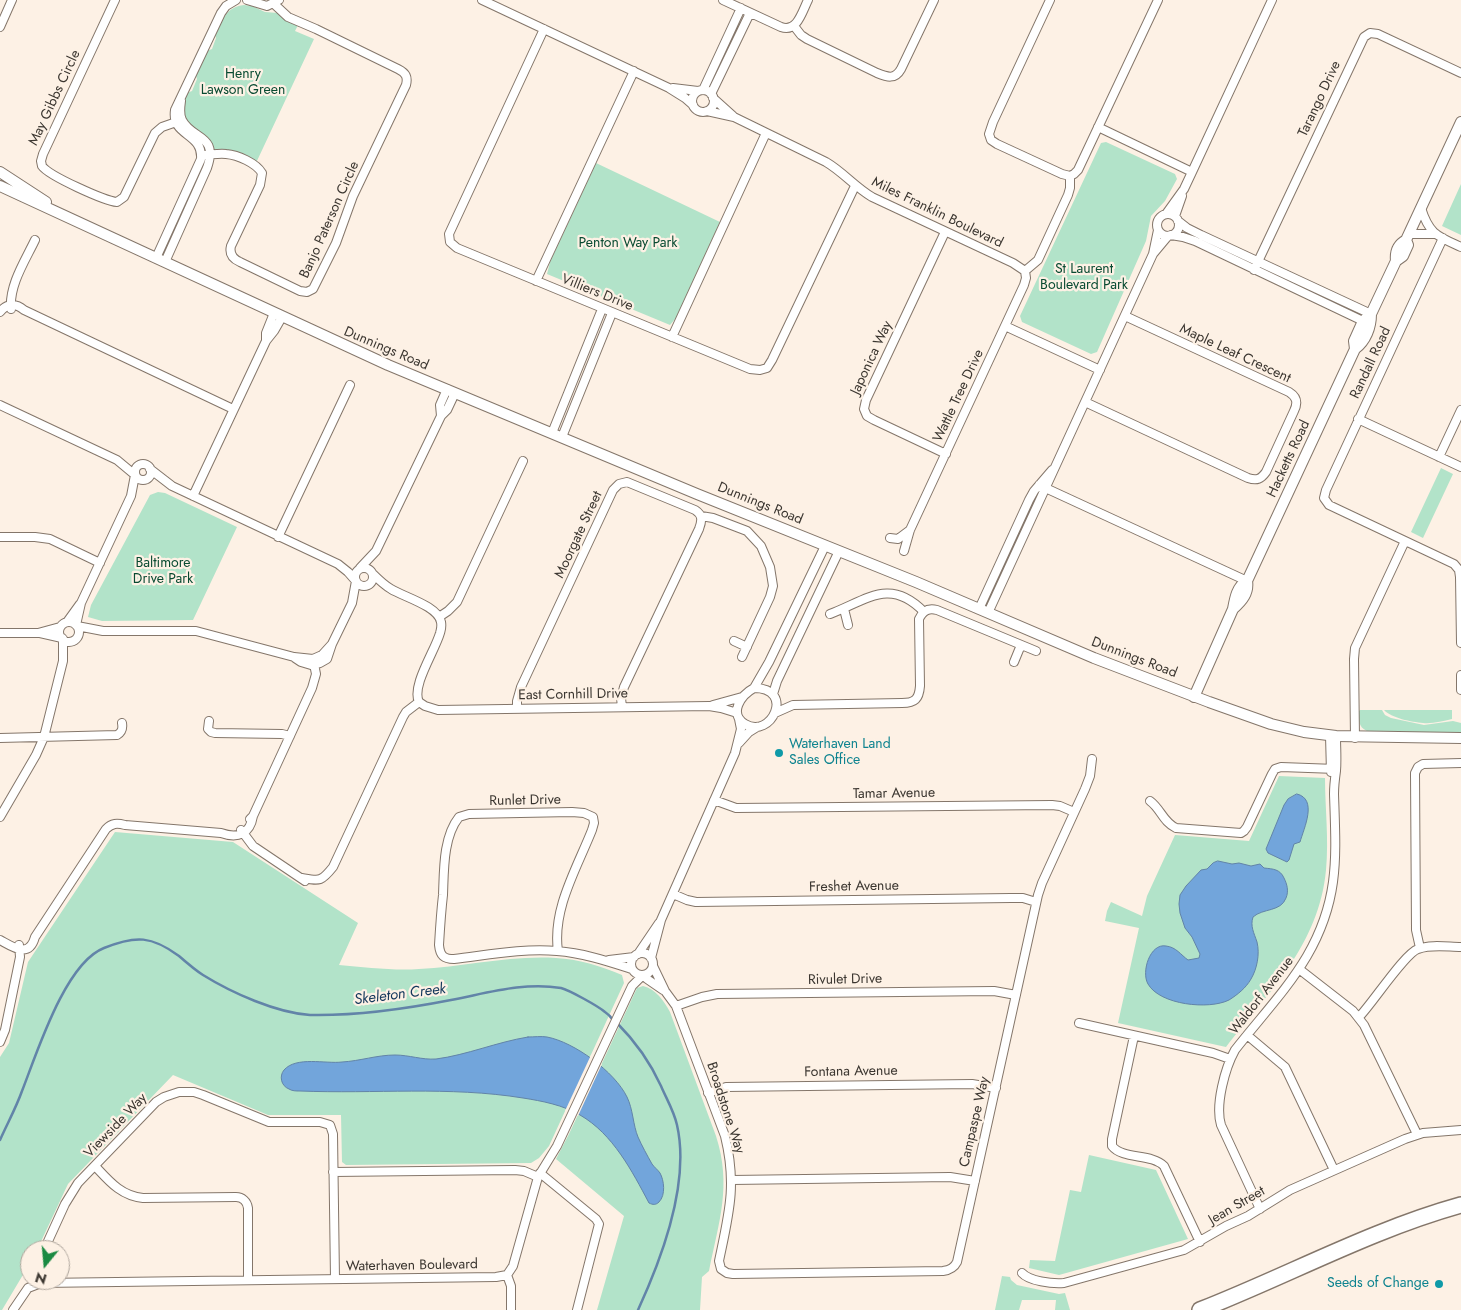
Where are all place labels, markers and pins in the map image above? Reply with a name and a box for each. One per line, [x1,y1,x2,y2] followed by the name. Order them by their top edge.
[789,737,891,770] place label: Waterhaven Land Sales Office
[773,747,785,759] marker: Waterhaven Land Sales Office
[1327,1276,1429,1292] place label: Seeds of Change
[1433,1278,1445,1290] marker: Seeds of Change

